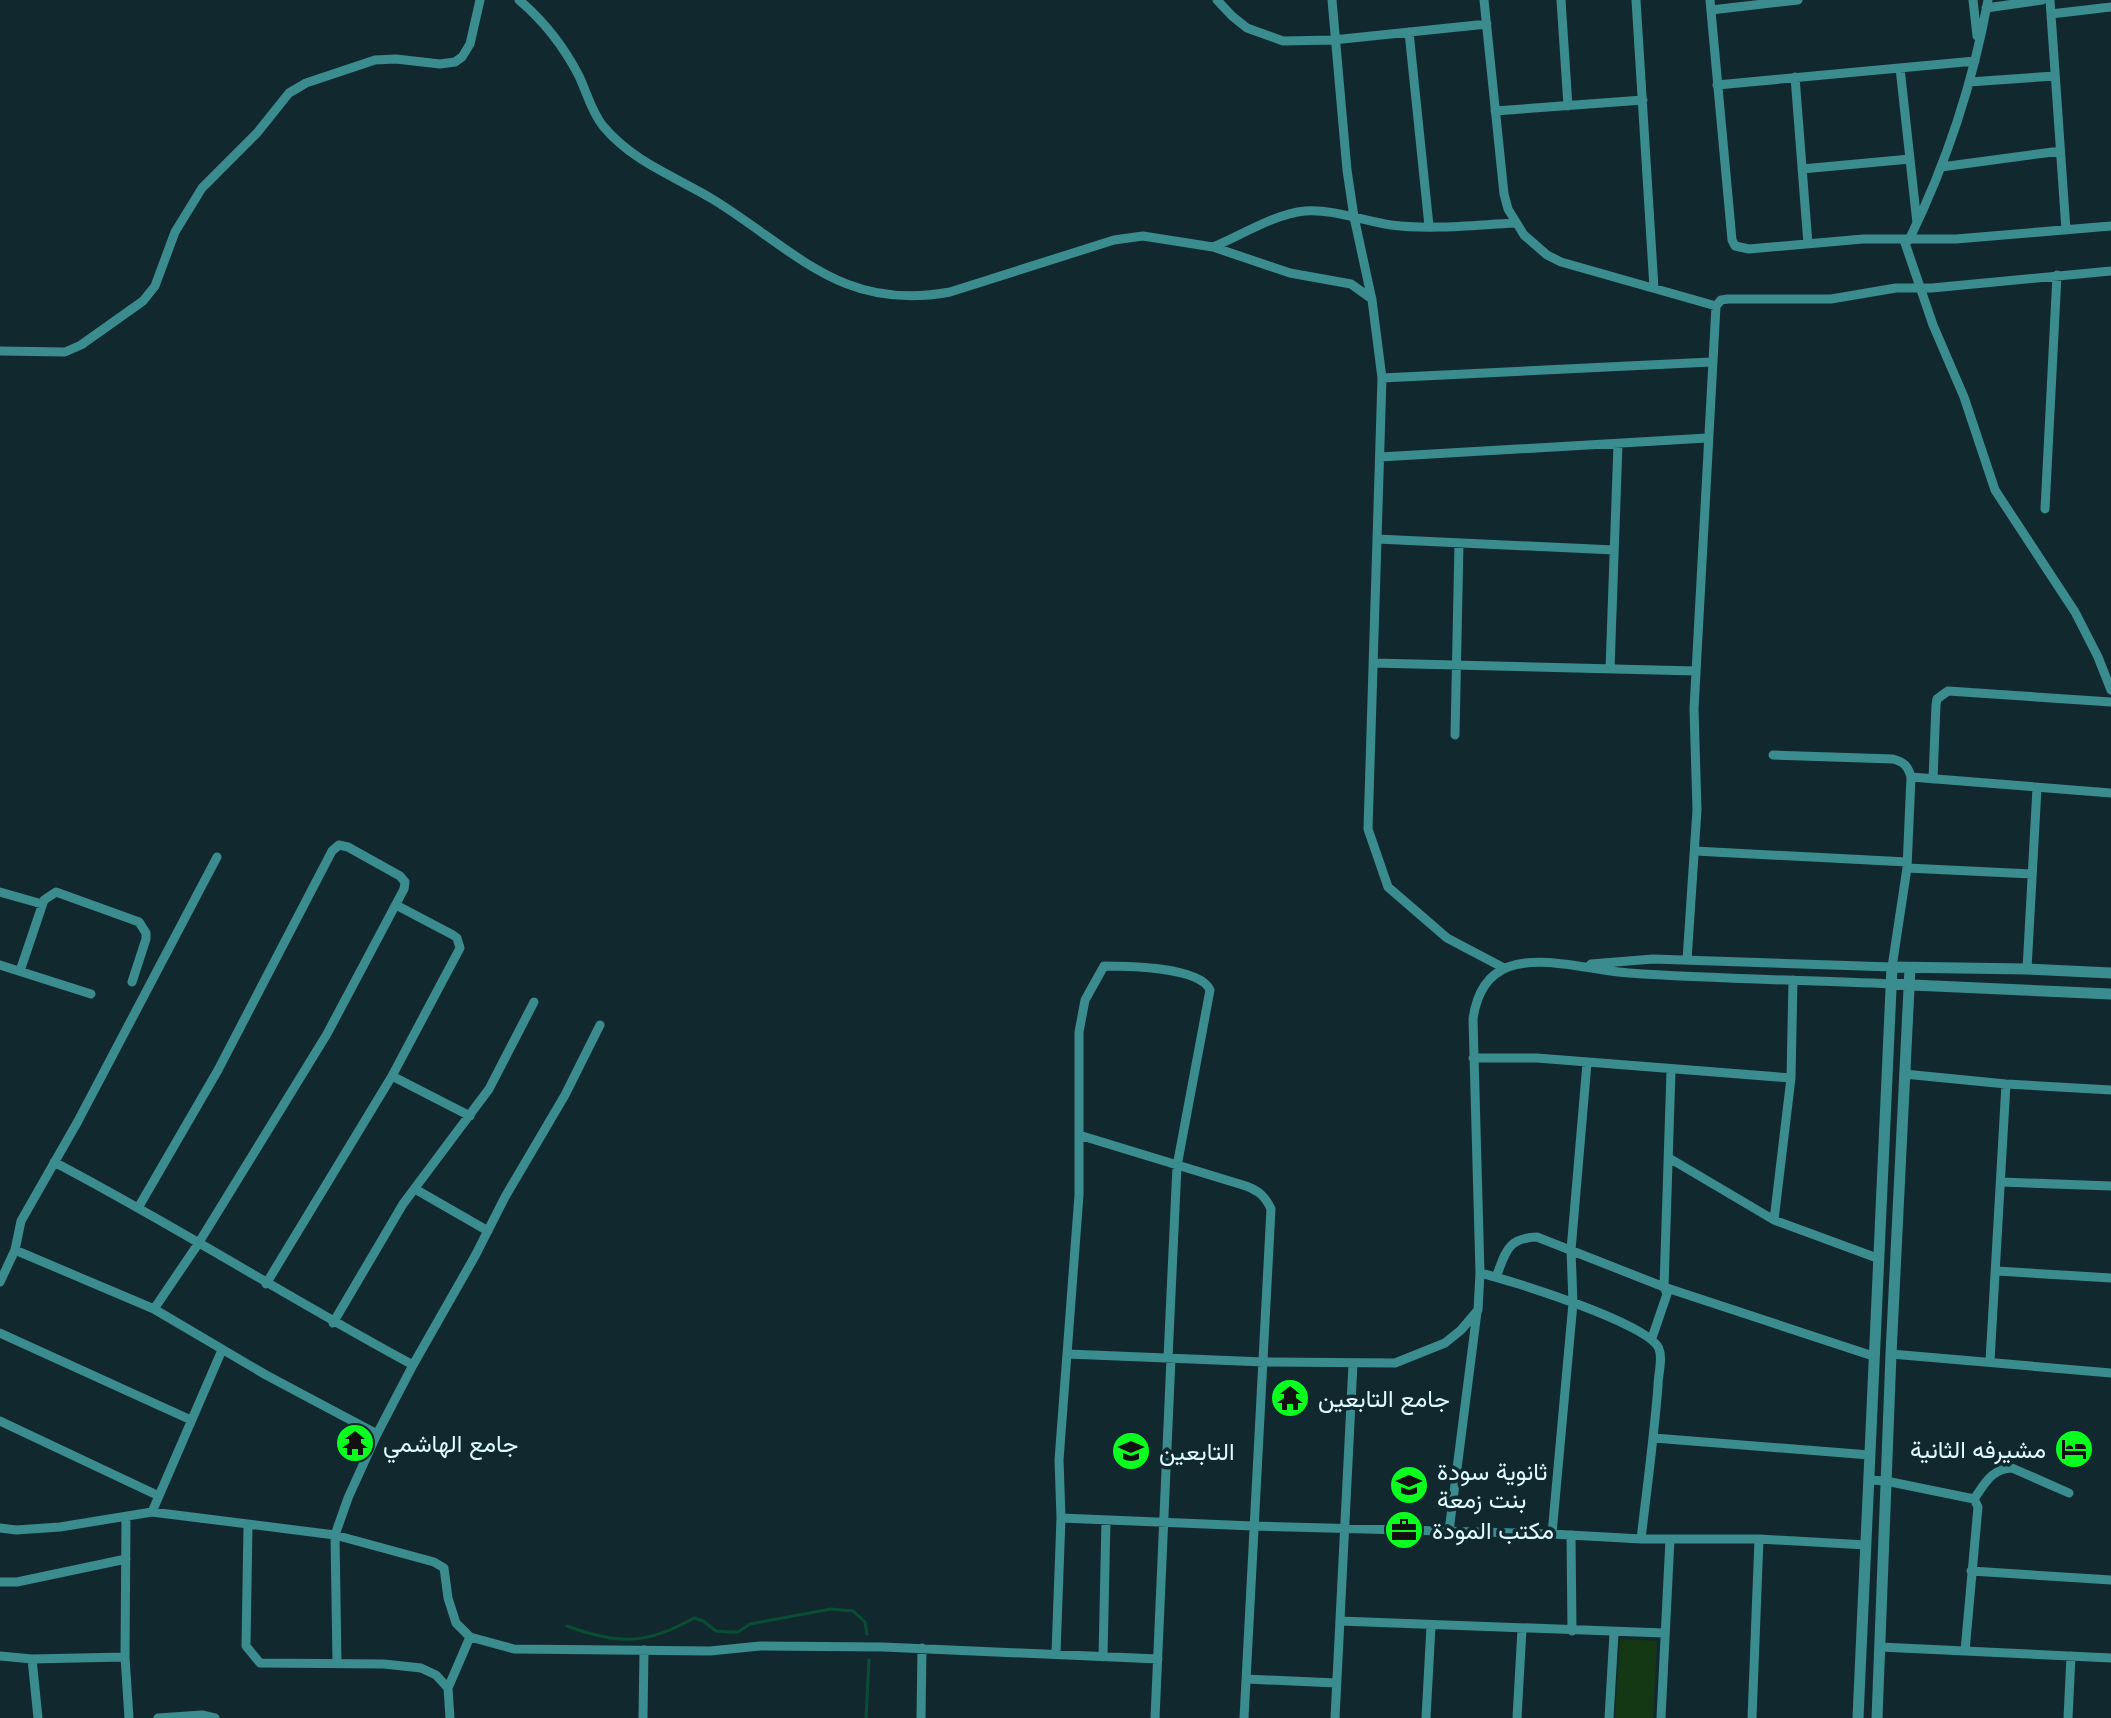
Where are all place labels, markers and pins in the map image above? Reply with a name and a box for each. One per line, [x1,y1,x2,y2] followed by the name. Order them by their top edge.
[1269,1377,1311,1419] temple icon: جامع التابعين
[1318,1383,1450,1416] place label: جامع التابعين
[334,1422,376,1464] temple icon: جامع الهاشمي
[383,1428,518,1463] place label: جامع الهاشمي
[2053,1428,2095,1470] hotel icon: مشيرفه الثانية
[1110,1430,1152,1472] school or university icon: التابعين
[1910,1434,2046,1465] place label: مشيرفه الثانية
[1159,1436,1235,1466] place label: التابعين
[1437,1456,1548,1515] place label: ثانوية سودة بنت زمعة
[1388,1464,1430,1506] school or university icon: ثانوية سودة بنت زمعة
[1383,1509,1425,1551] office icon: مكتب المودة
[1432,1515,1554,1546] place label: مكتب المودة

